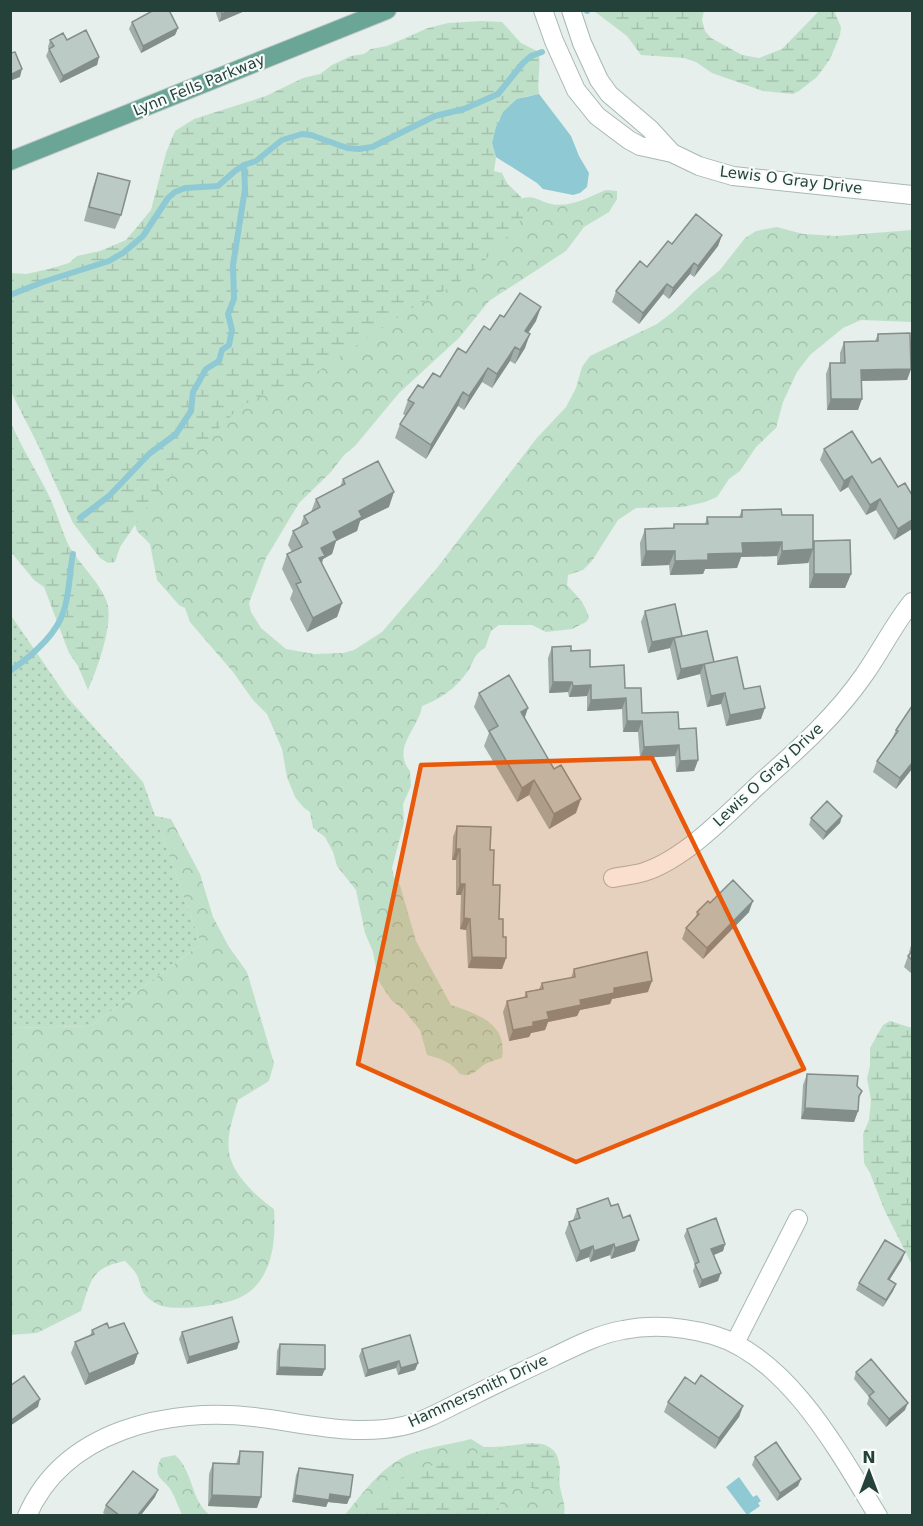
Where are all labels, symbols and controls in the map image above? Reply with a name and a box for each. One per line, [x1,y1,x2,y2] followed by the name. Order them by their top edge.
[131,50,268,120] street label: Lynn Fells Parkway
[719,162,863,198] street label: Lewis O Gray Drive
[709,719,827,831] street label: Lewis O Gray Drive
[405,1351,551,1431] street label: Hammersmith Drive
[839,1442,899,1502] north arrow
[862,1448,876,1467] text: N

